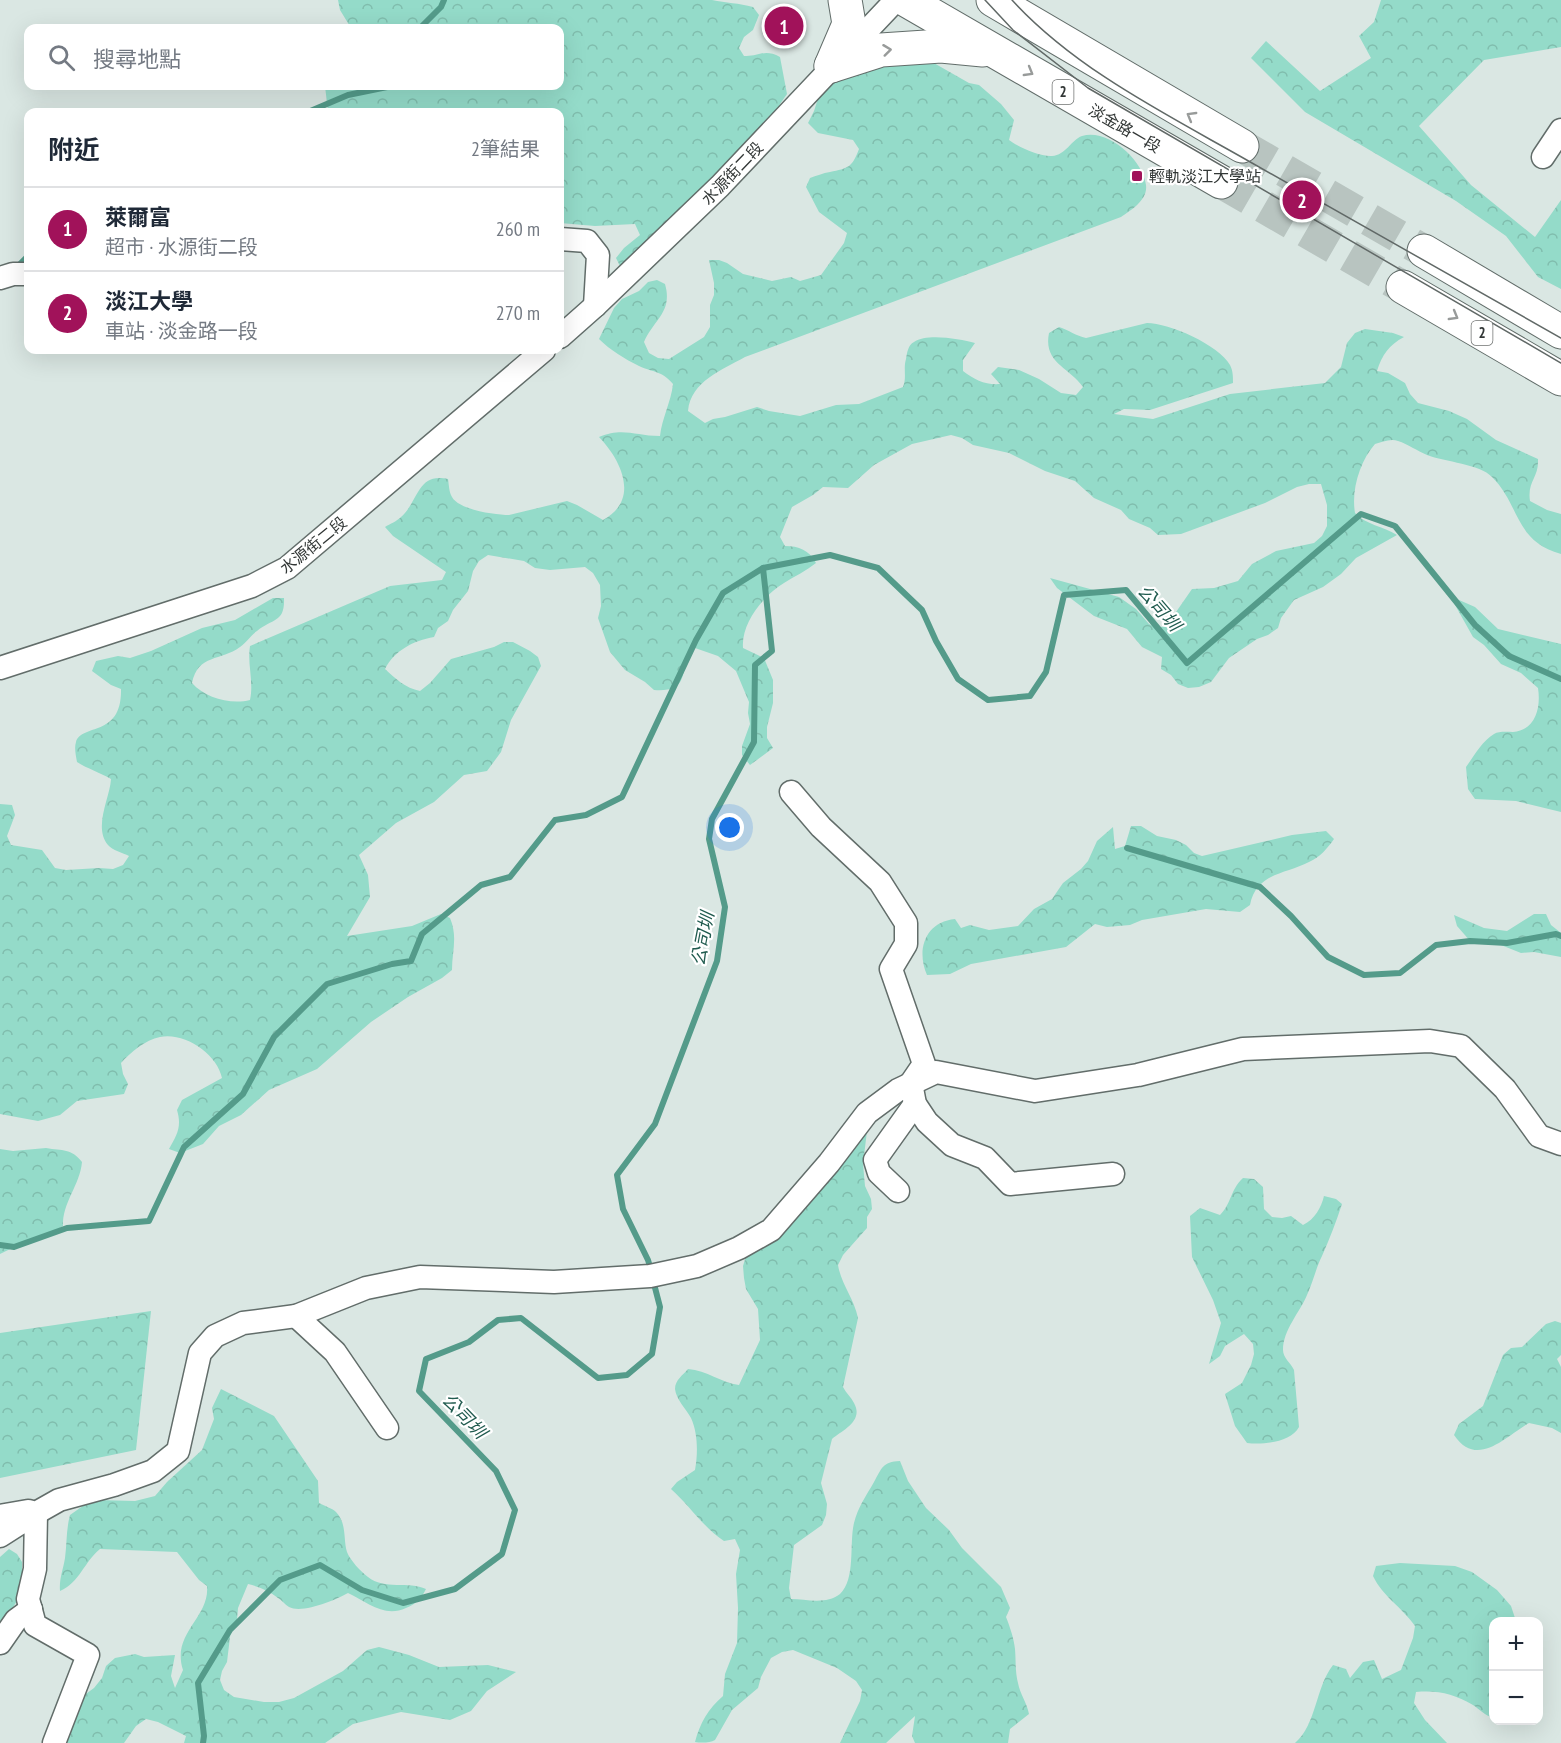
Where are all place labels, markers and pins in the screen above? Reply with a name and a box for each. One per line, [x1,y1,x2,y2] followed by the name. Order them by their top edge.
[764,3,804,48] pin: 1
[1149,166,1261,186] place label: 輕軌淡江大學站
[1130,169,1144,183] marker: 輕軌淡江大學站
[1282,178,1322,222] pin: 2

